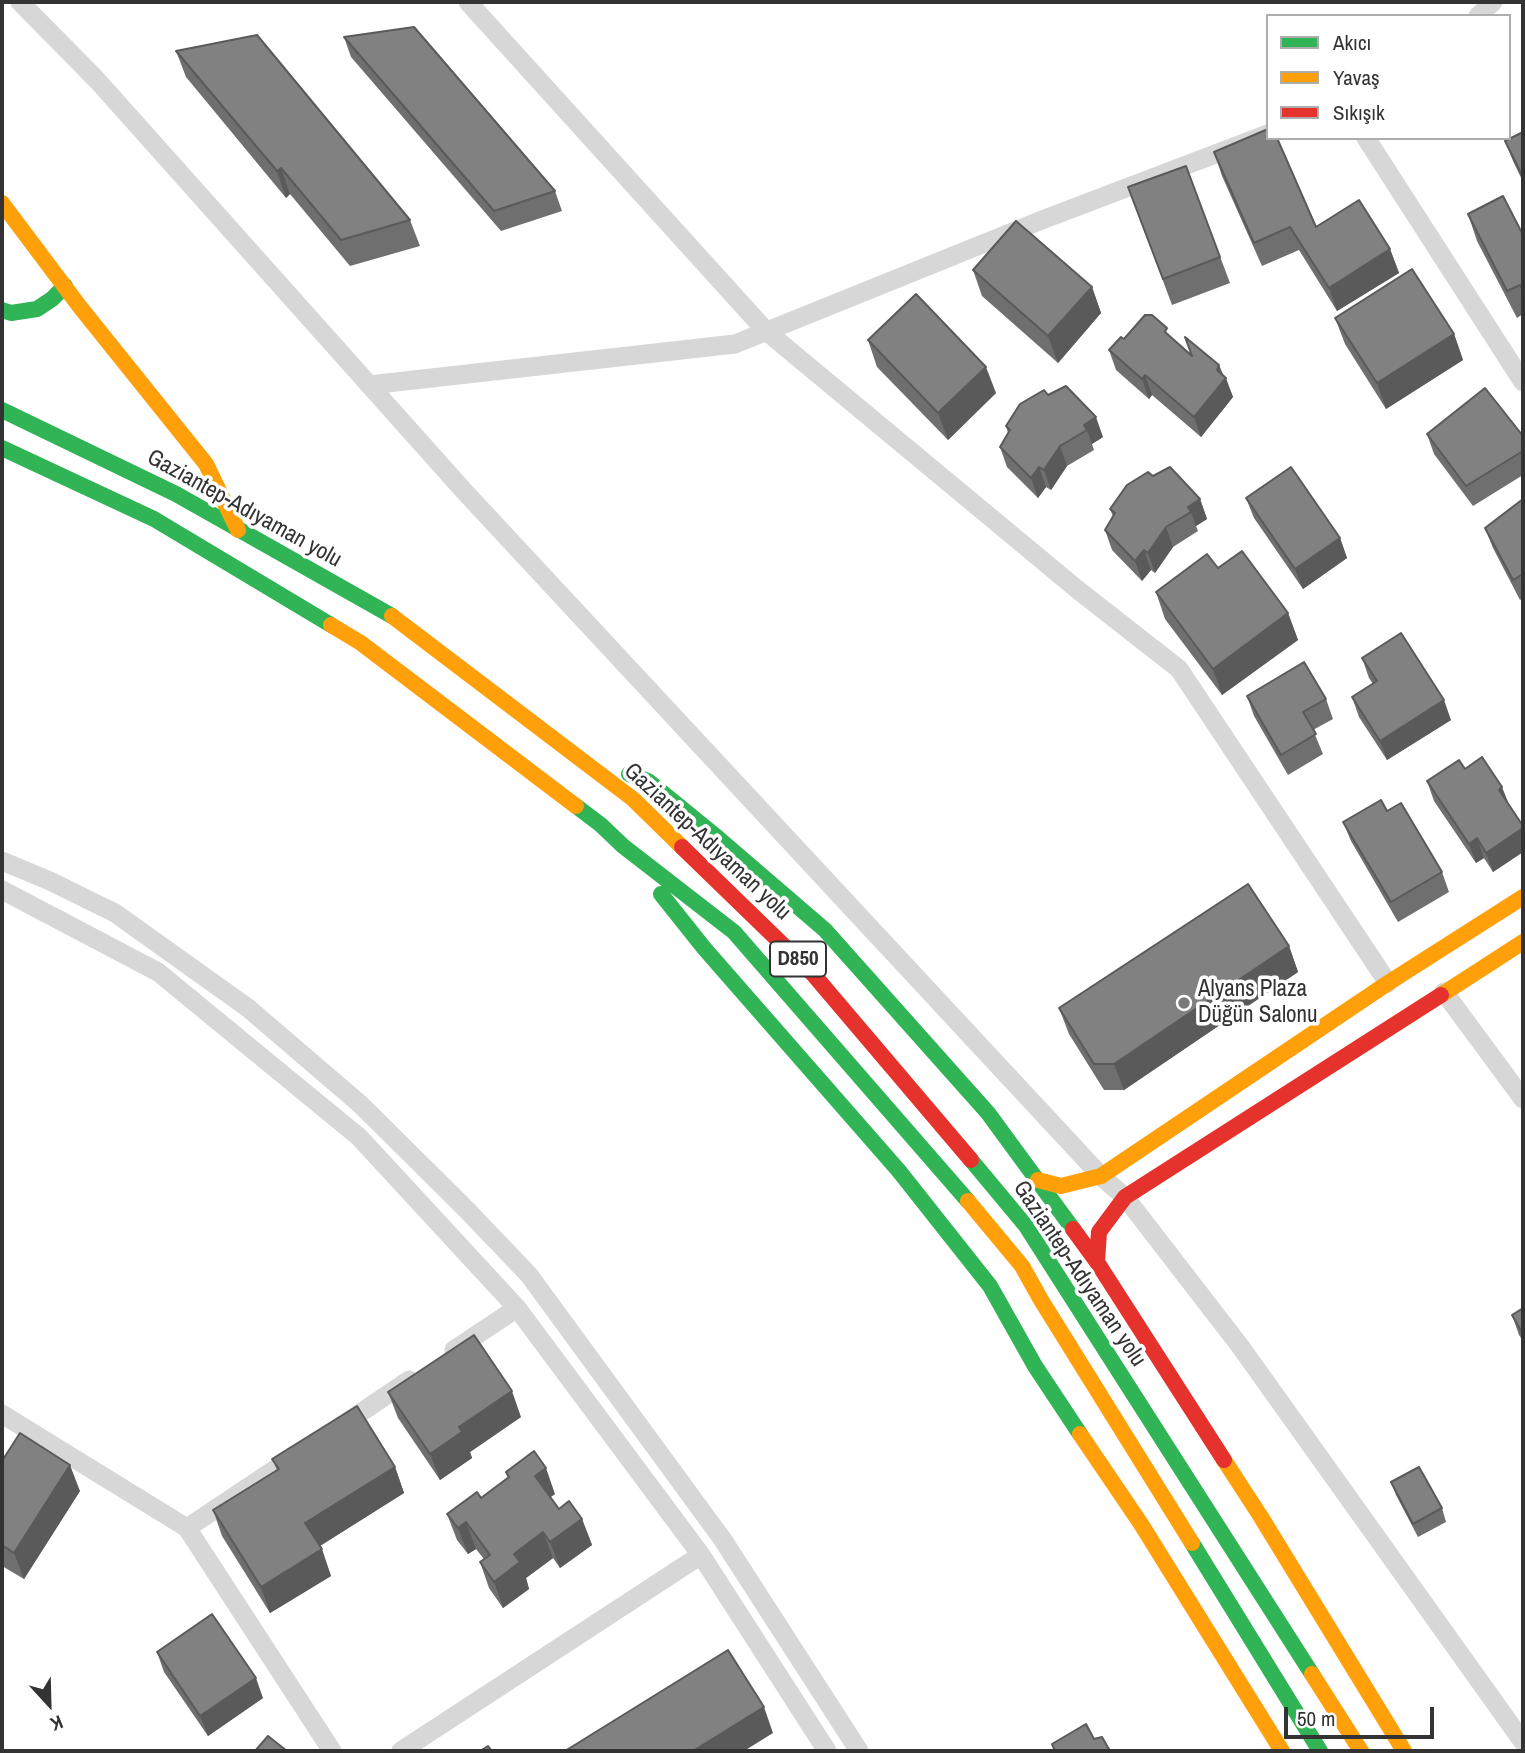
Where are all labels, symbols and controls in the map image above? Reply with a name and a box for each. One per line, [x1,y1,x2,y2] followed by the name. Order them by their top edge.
[1266,14,1511,140] legend
[1333,28,1371,57] text: Akıcı
[1333,63,1380,92] text: Yavaş
[1333,98,1385,127] text: Sıkışık
[142,444,346,574] street label: Gaziantep-Adıyaman yolu
[618,758,796,926] street label: Gaziantep-Adıyaman yolu
[770,942,826,976] road number: D850
[1198,976,1318,1030] place label: Alyans Plaza Düğün Salonu
[1176,995,1192,1011] marker: Alyans Plaza Düğün Salonu
[1007,1176,1151,1372] street label: Gaziantep-Adıyaman yolu
[14,1669,84,1739] north arrow
[1287,1694,1438,1738] scale bar
[1297,1704,1335,1733] text: 50 m
[47,1709,67,1738] text: K

